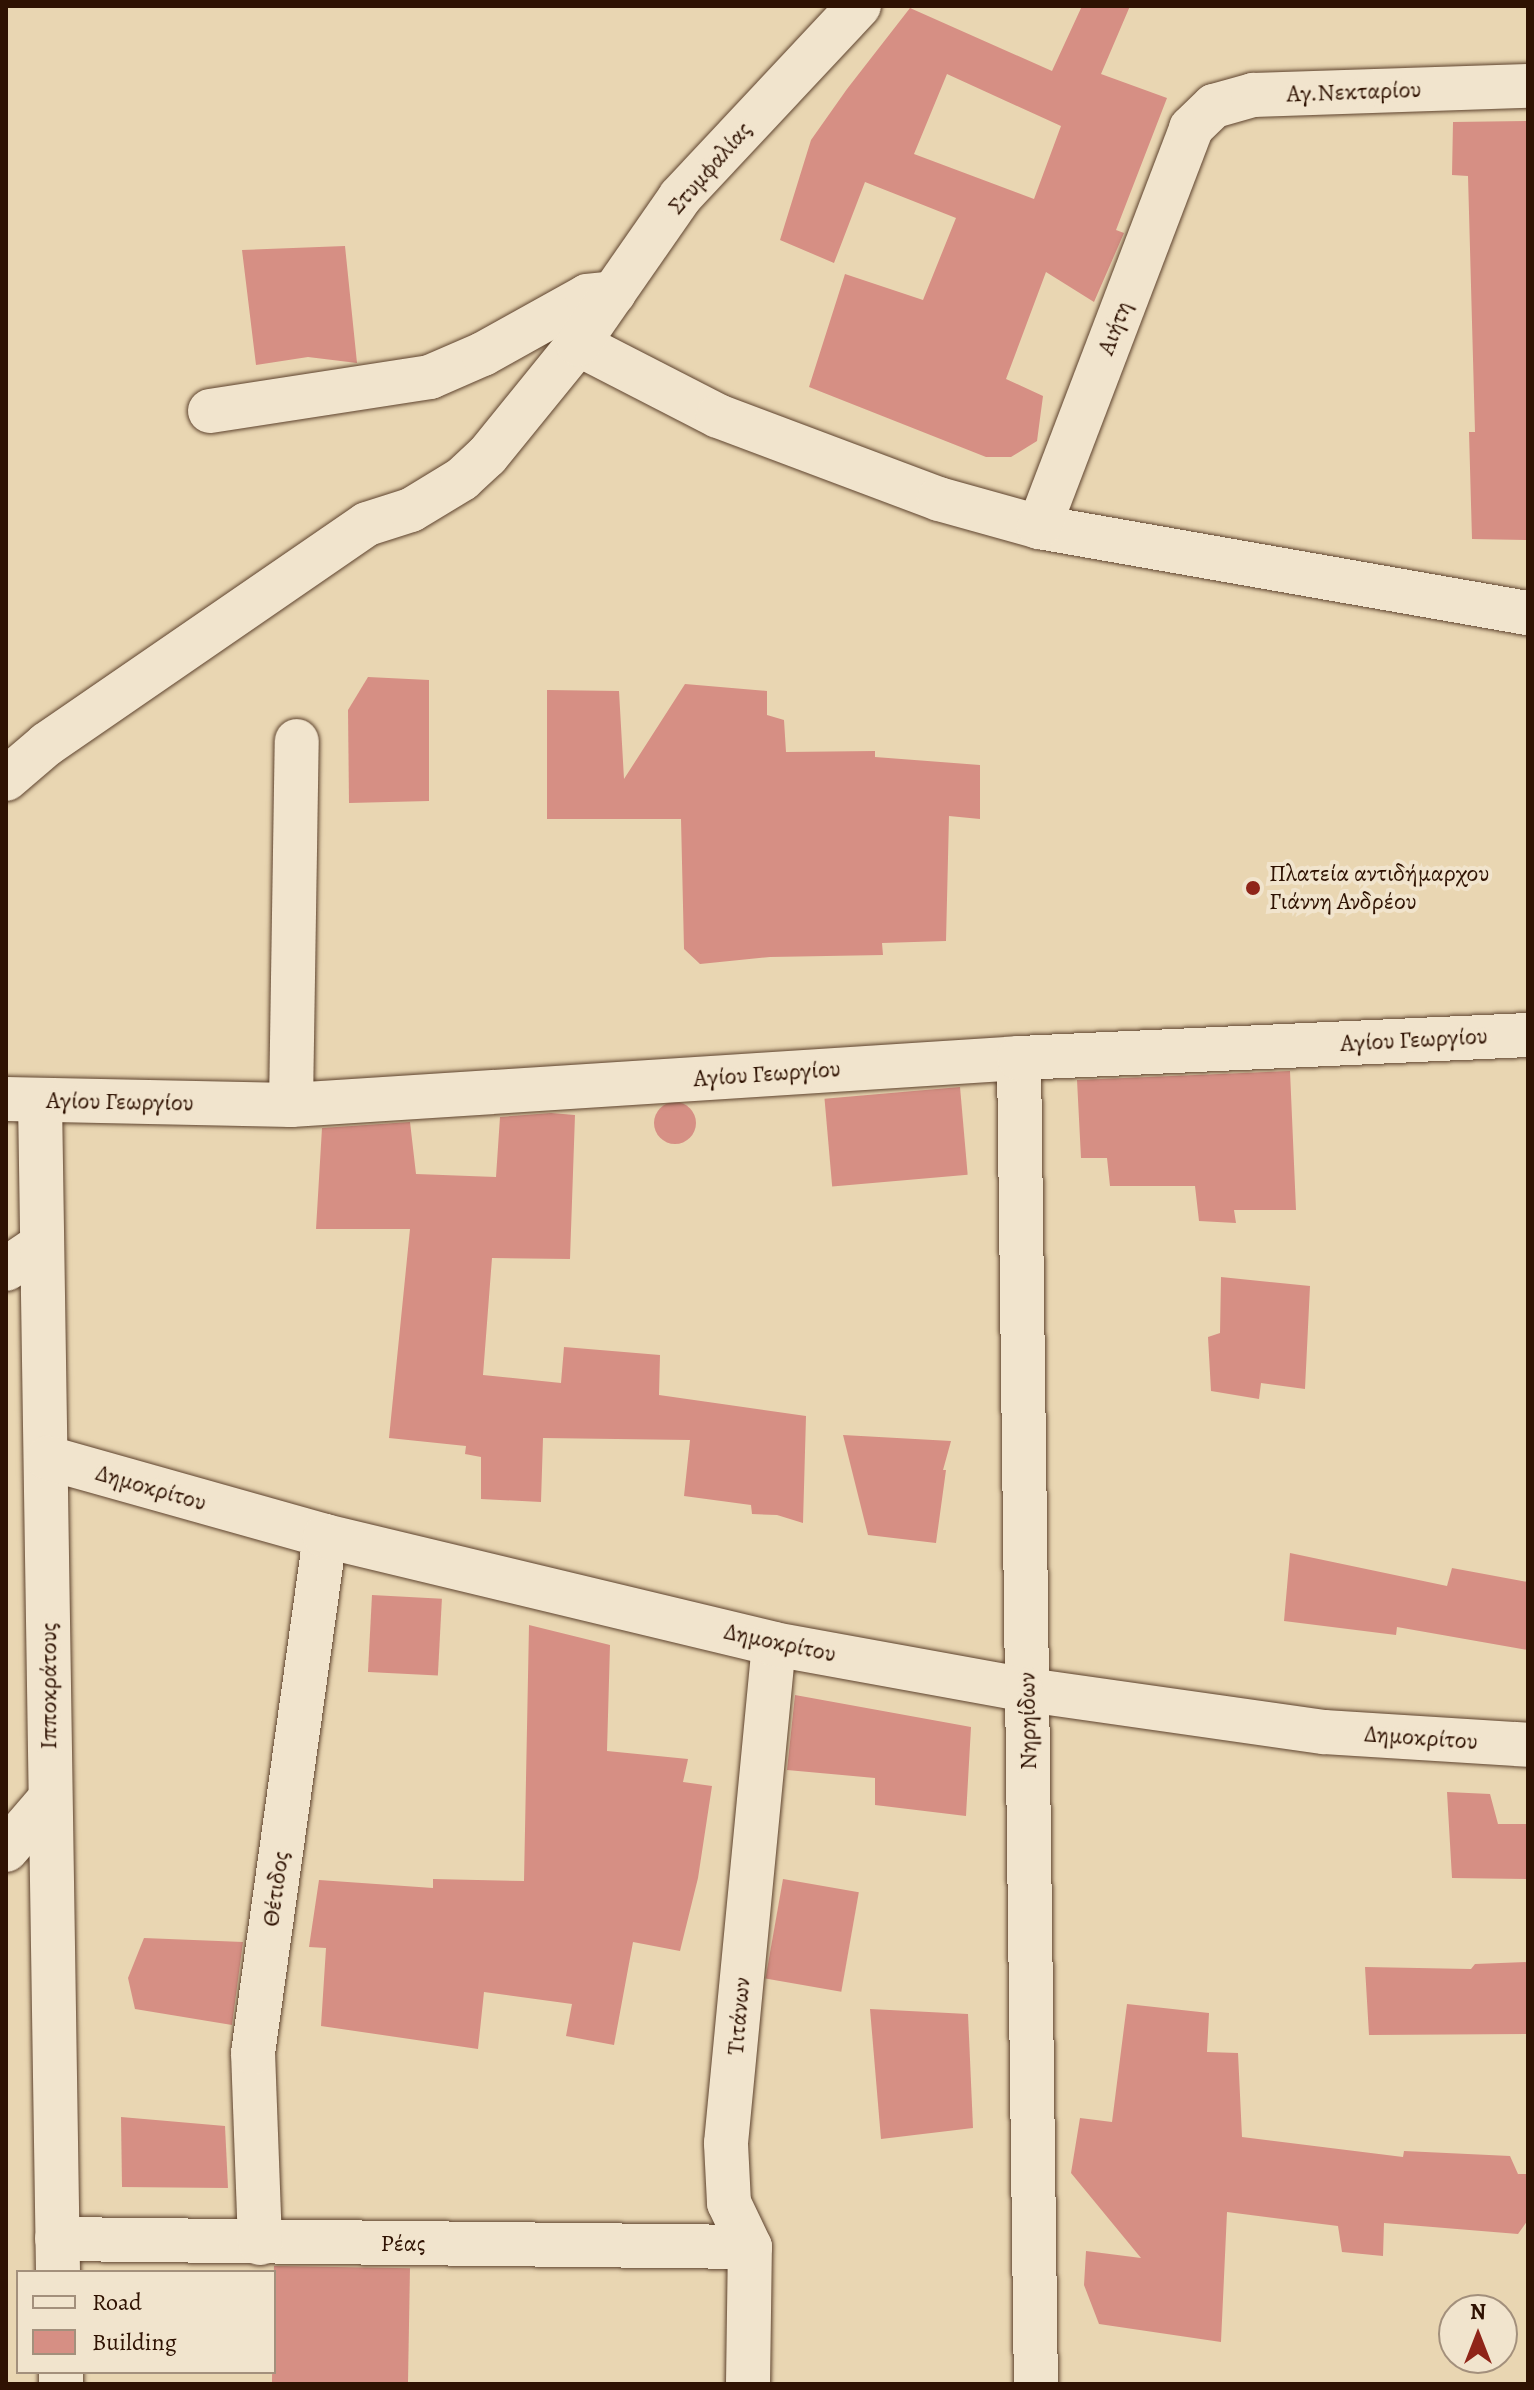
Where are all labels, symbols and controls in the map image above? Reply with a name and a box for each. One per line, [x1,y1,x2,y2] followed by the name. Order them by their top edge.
[1286,75,1422,109] street label: Αγ.Νεκταρίου
[662,116,758,220] street label: Στυμφαλίας
[1092,297,1138,359] street label: Αιήτη
[1269,860,1489,916] place label: Πλατεία αντιδήμαρχου Γιάννη Ανδρέου
[1244,879,1262,897] marker: Πλατεία αντιδήμαρχου Γιάννη Ανδρέου
[1340,1022,1488,1058] street label: Αγίου Γεωργίου
[692,1054,842,1094] street label: Αγίου Γεωργίου
[46,1086,194,1118] street label: Αγίου Γεωργίου
[92,1458,210,1518] street label: Δημοκρίτου
[721,1617,839,1669] street label: Δημοκρίτου
[35,1623,63,1749] street label: Ιπποκράτους
[1013,1672,1043,1770] street label: Νηρηίδων
[1363,1720,1479,1756] street label: Δημοκρίτου
[256,1850,296,1928] street label: Θέτιδος
[721,1976,757,2056] street label: Τιτάνων
[381,2230,425,2258] street label: Ρέας
[16,2270,276,2374] legend
[92,2286,142,2318] text: Road
[1438,2294,1518,2374] north arrow
[1470,2297,1486,2327] text: N
[92,2326,177,2358] text: Building

